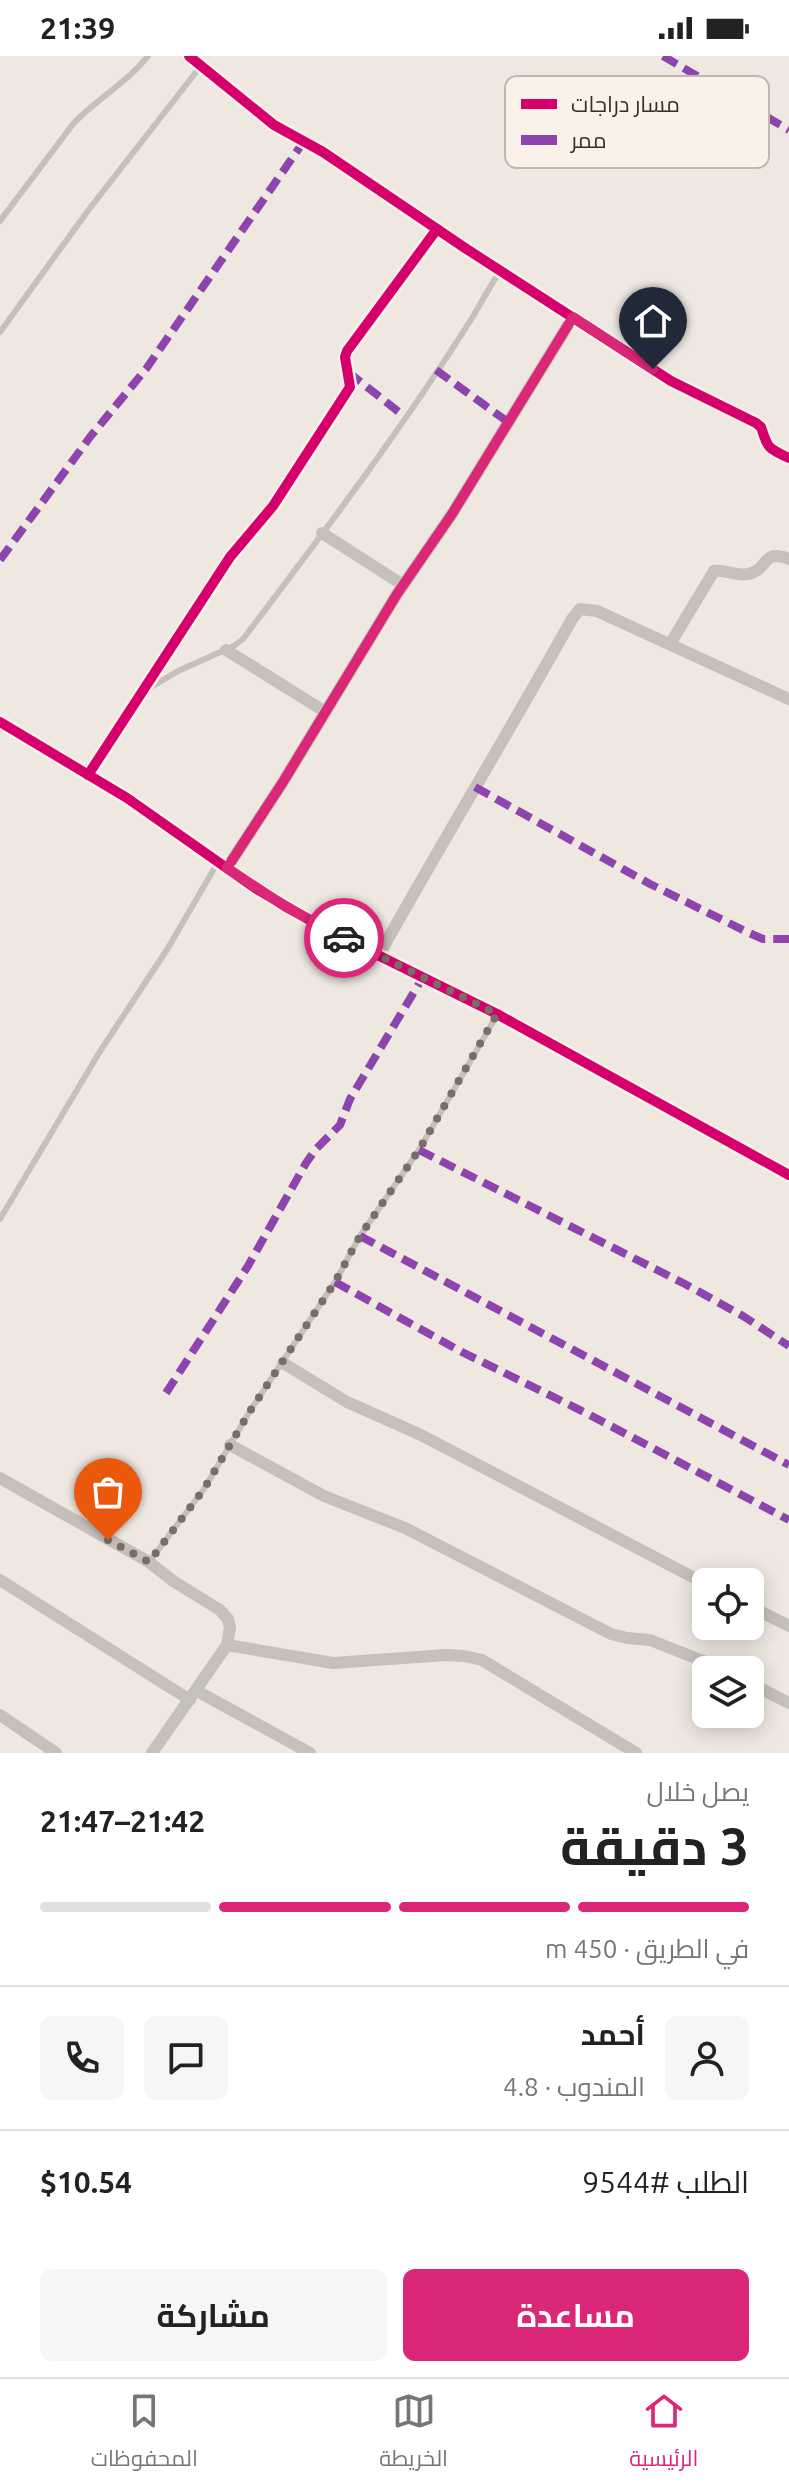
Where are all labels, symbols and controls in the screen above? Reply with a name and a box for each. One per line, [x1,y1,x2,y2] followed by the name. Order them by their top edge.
[40,11,115,45] text: 21:39
[505,76,769,168] legend
[571,91,680,117] text: مسار دراجات
[569,127,607,153] text: ممر
[619,287,687,369] pin
[631,299,675,343] icon: home
[304,898,384,978] courier
[322,916,366,960] icon: car
[74,1458,142,1540] pin
[86,1470,130,1514] icon: bag
[692,1568,764,1728] map controls
[692,1568,764,1640] button: locate
[692,1656,764,1728] button: layers
[647,1777,749,1806] text: يصل خلال
[40,1804,205,1838] text: 21:42–21:47
[560,1817,749,1875] text: 3 دقيقة
[545,1934,749,1963] text: في الطريق · 450 m
[40,2016,124,2100] button: phone
[144,2016,228,2100] button: chat
[665,2016,749,2100] button: person
[581,2017,645,2051] text: أحمد
[503,2072,645,2101] text: المندوب · 4.8
[40,2165,132,2199] text: $10.54
[582,2165,749,2199] text: الطلب #9544
[40,2269,387,2361] button: مشاركة
[403,2269,749,2361] button: مساعدة
[91,2389,198,2479] tab: المحفوظات
[379,2389,448,2479] tab: الخريطة
[629,2389,698,2479] tab: الرئيسية

